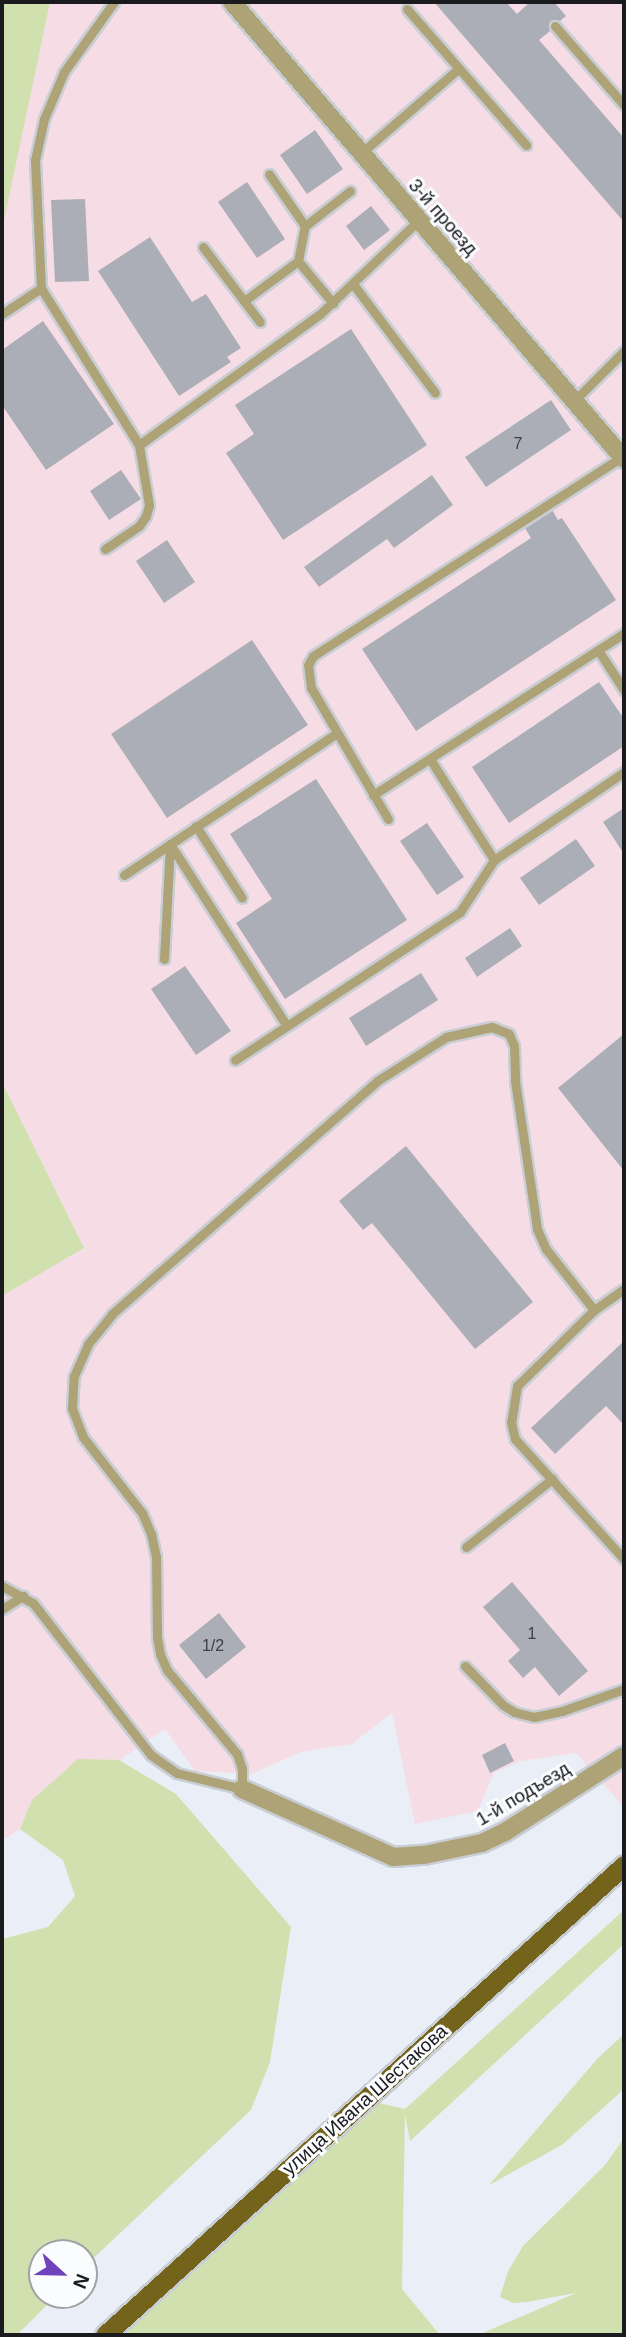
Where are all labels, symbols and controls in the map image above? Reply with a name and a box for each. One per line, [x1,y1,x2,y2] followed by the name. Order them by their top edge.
[404,174,482,260] street label: 3-й проезд
[514,434,522,454] house number: 7
[528,1624,536,1644] house number: 1
[202,1636,224,1656] house number: 1/2
[472,1757,574,1831] street label: 1-й подъезд
[278,2020,452,2180] street label: улица Ивана Шестакова
[28,2239,98,2309] north arrow
[69,2271,93,2292] text: N

